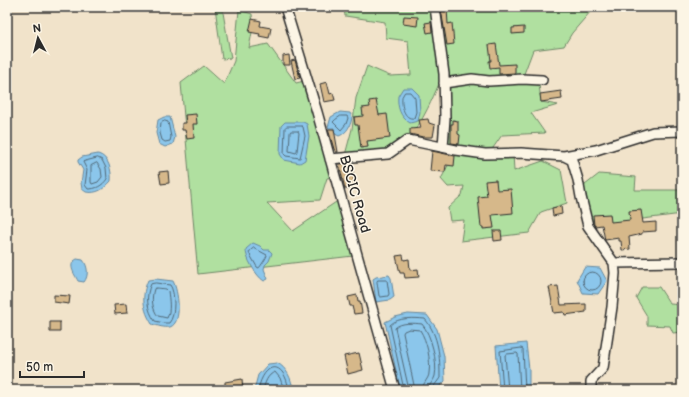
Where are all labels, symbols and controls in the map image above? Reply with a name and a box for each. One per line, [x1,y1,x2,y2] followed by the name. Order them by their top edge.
[18,18,58,58] north arrow
[32,22,42,36] text: N
[336,153,374,235] street label: BSCIC Road
[20,353,84,379] scale bar
[26,360,53,375] text: 50 m

